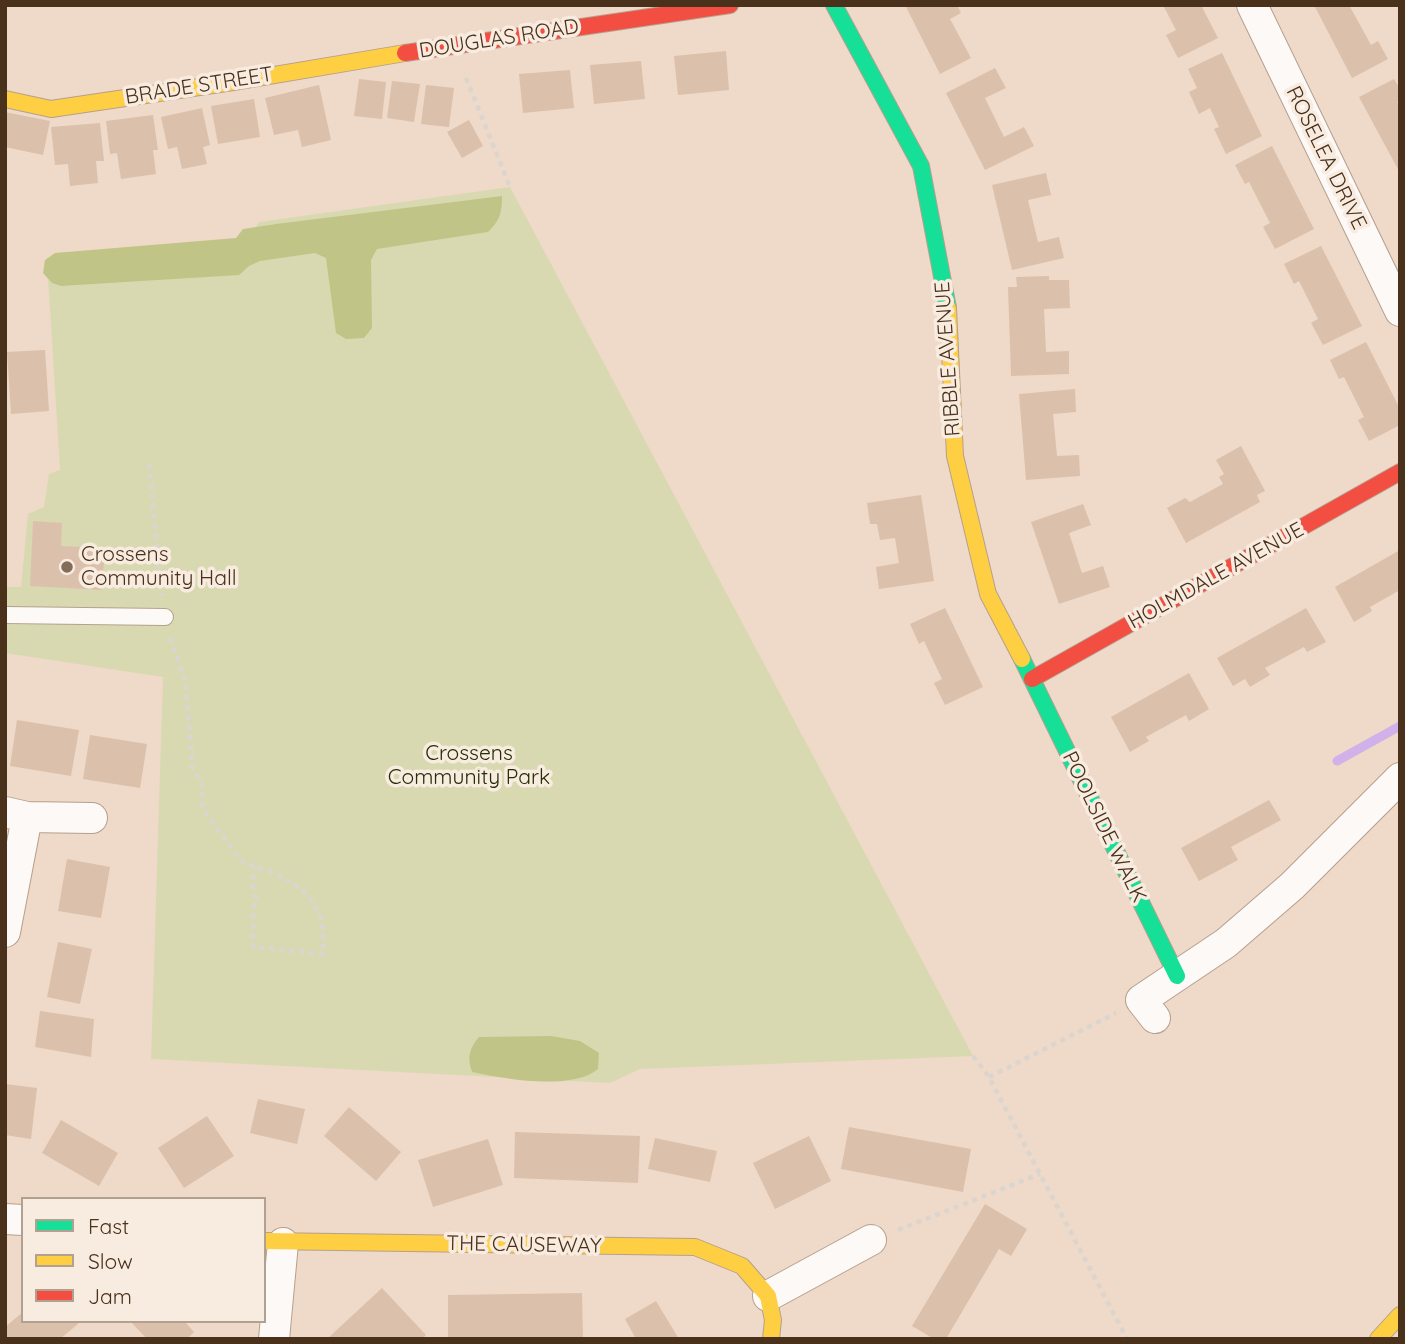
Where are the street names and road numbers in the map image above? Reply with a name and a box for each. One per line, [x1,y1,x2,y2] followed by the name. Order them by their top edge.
[417,14,581,64] street label: DOUGLAS ROAD
[123,62,275,110] street label: BRADE STREET
[1280,82,1372,234] street label: ROSELEA DRIVE
[930,281,966,437] street label: RIBBLE AVENUE
[1124,517,1308,635] street label: HOLMDALE AVENUE
[1057,748,1151,906] street label: POOLSIDE WALK
[446,1231,602,1259] street label: THE CAUSEWAY

